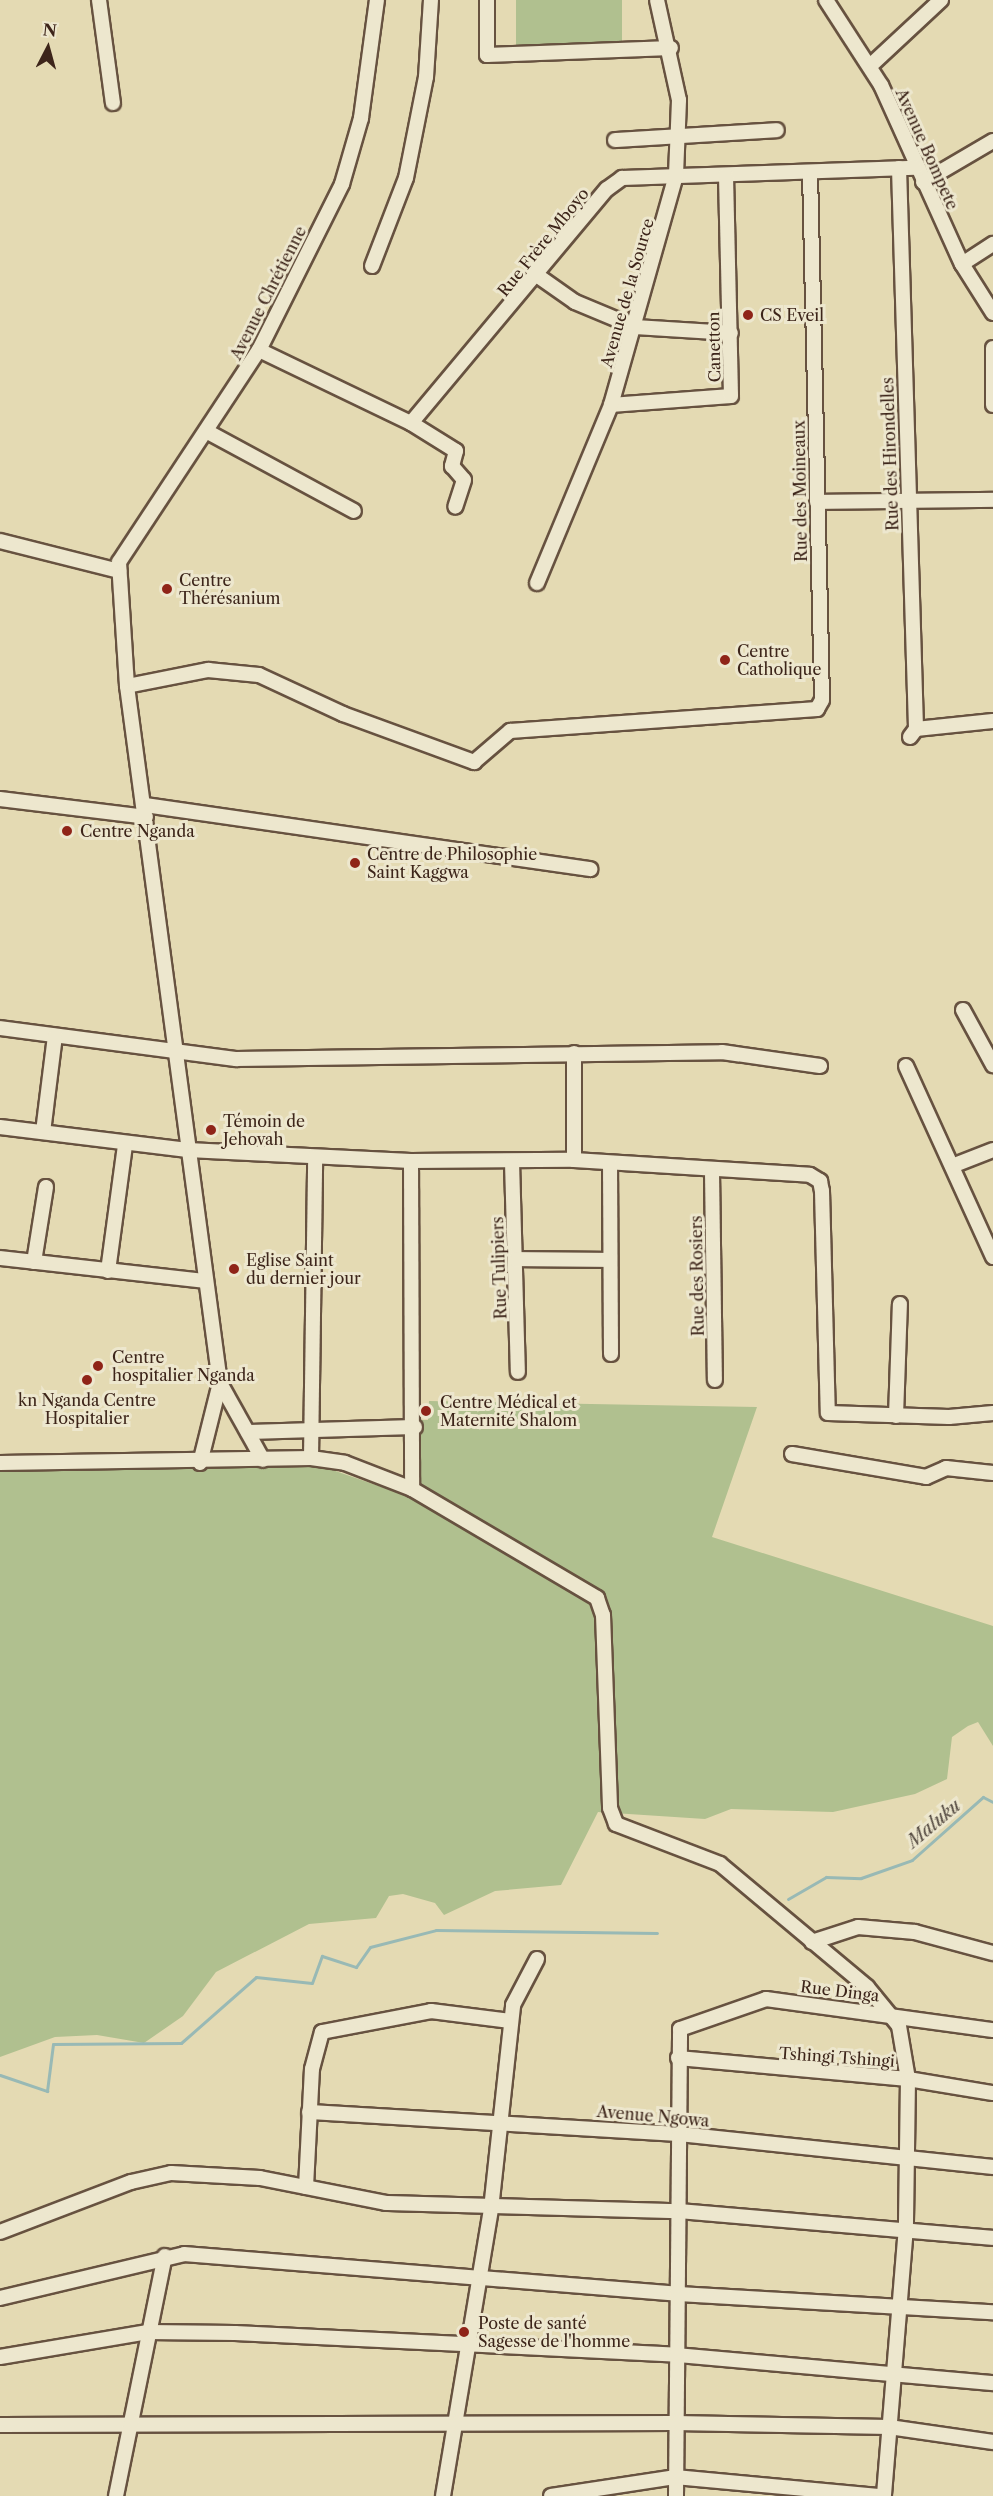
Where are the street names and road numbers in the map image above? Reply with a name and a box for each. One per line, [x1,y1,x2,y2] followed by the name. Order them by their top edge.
[892,86,962,212] street label: Avenue Bompete
[493,184,593,300] street label: Rue Frère Mboyo
[596,216,658,370] street label: Avenue de la Source
[226,223,310,363] street label: Avenue Chrétienne
[704,311,724,383] street label: Canetton
[878,377,902,531] street label: Rue des Hirondelles
[789,420,811,562] street label: Rue des Moineaux
[488,1216,510,1320] street label: Rue Tulipiers
[686,1216,708,1336] street label: Rue des Rosiers
[799,1977,881,2005] street label: Rue Dinga
[778,2043,896,2071] street label: Tshingi Tshingi
[596,2102,710,2130] street label: Avenue Ngowa

